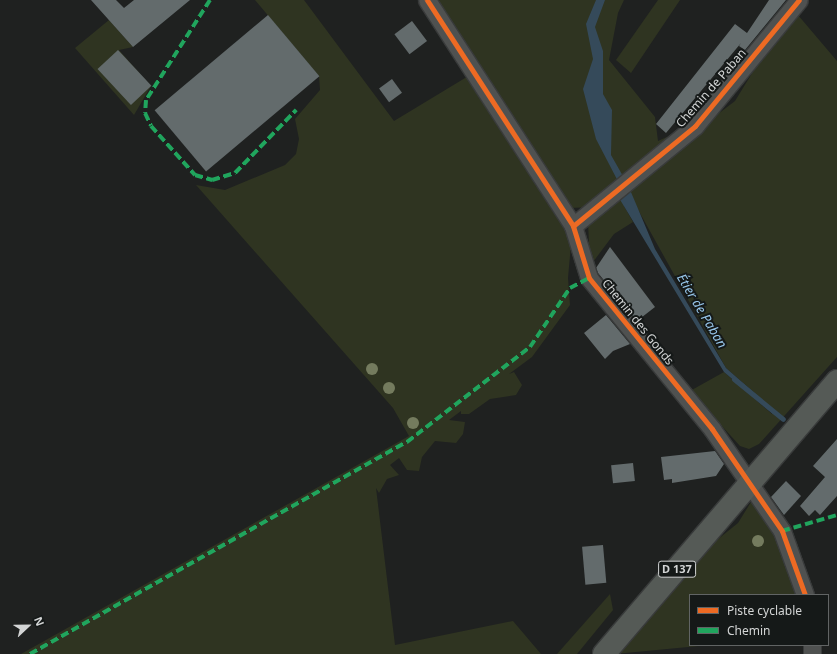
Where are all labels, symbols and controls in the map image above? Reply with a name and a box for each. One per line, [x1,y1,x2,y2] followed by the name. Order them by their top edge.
[673,46,749,130] street label: Chemin de Paban
[674,271,730,351] water label: Étier de Paban
[599,276,677,368] street label: Chemin des Gonds
[658,560,696,578] road number: D 137
[689,594,829,646] legend
[727,602,802,619] text: Piste cyclable
[8,606,48,646] north arrow
[31,614,48,628] text: N
[727,622,771,639] text: Chemin

